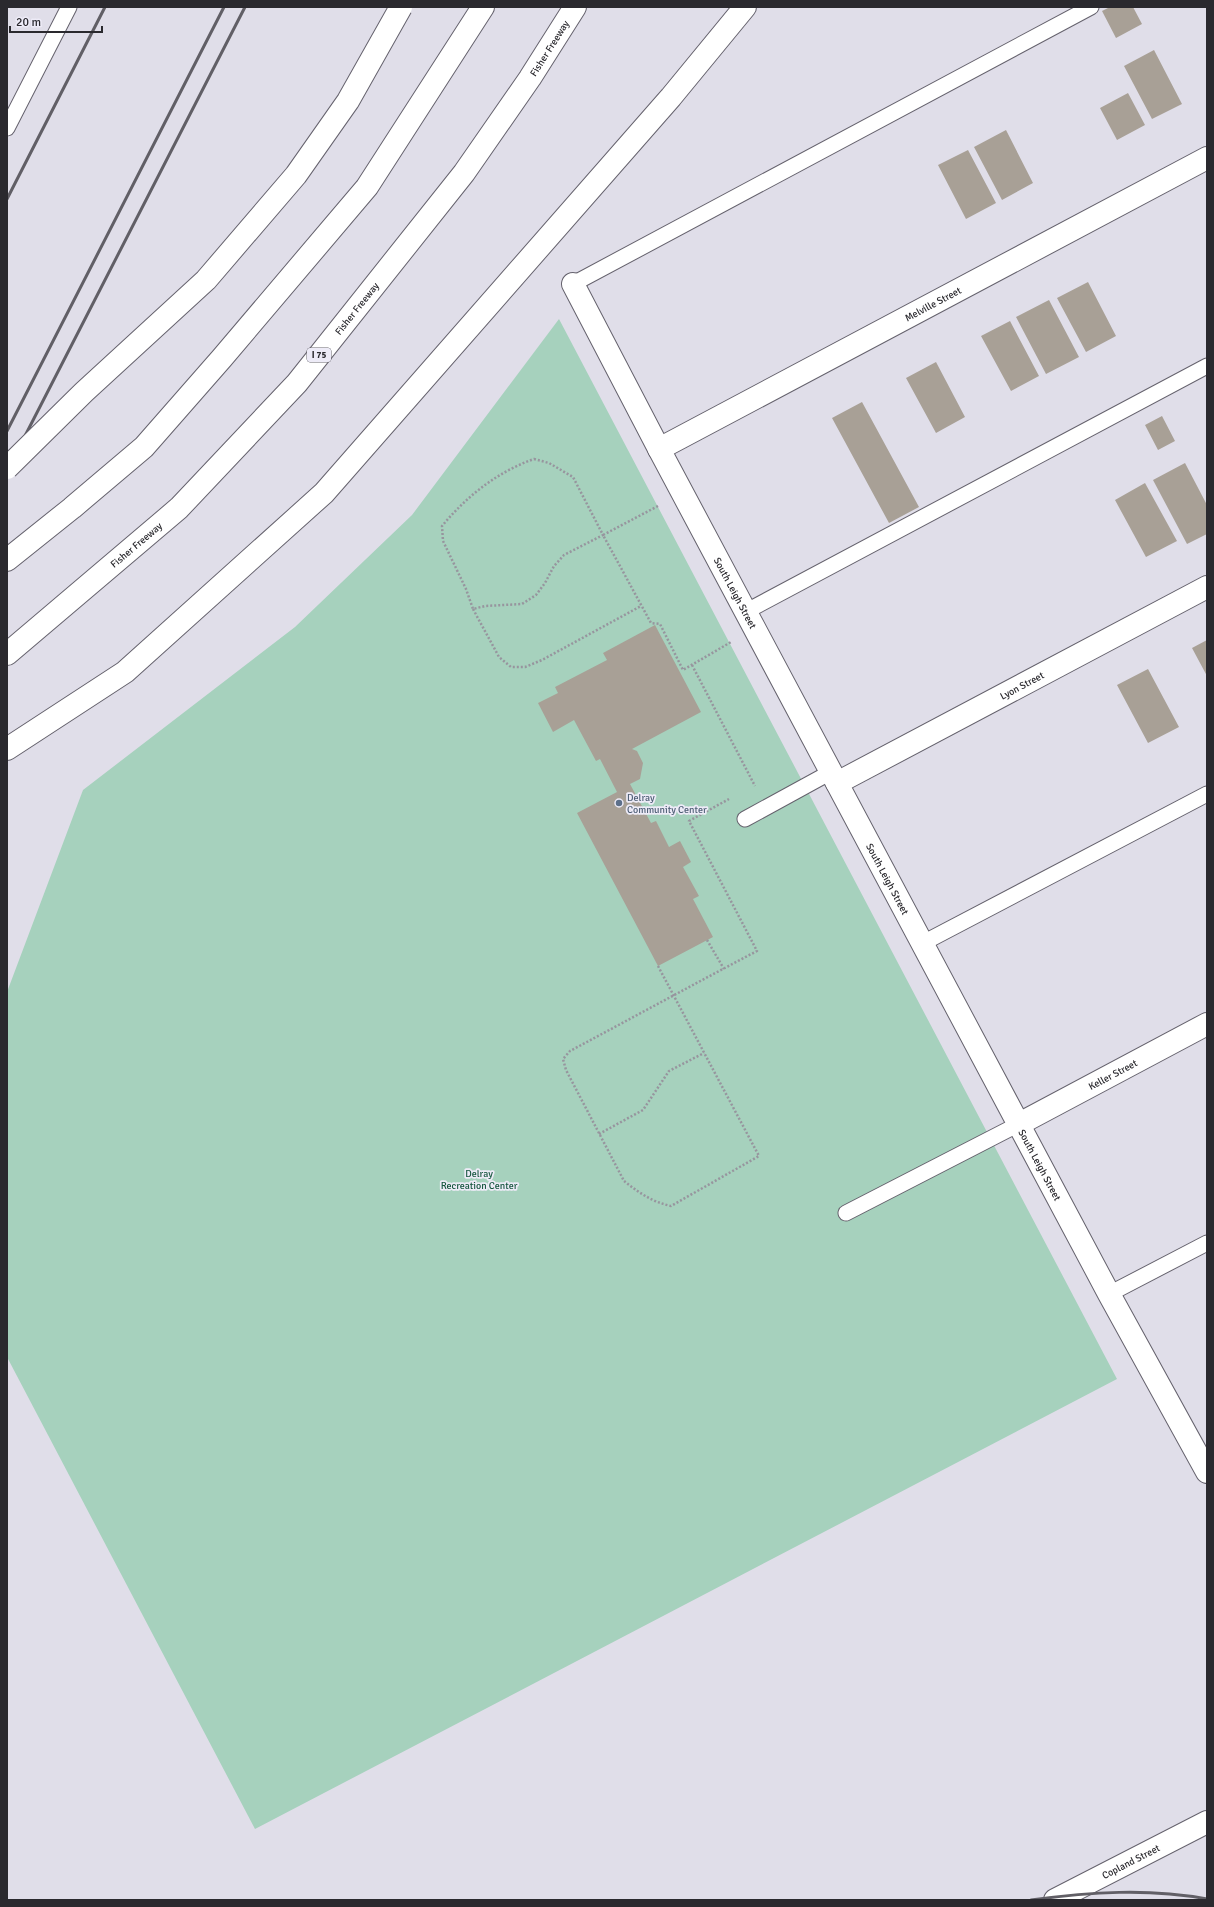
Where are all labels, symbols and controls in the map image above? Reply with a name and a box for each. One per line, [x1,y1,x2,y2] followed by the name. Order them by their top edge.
[10,8,102,34] scale bar
[16,15,41,30] text: 20 m
[528,18,572,79] street label: Fisher Freeway
[333,280,382,338] street label: Fisher Freeway
[903,284,964,324] street label: Melville Street
[307,348,331,362] road number: I 75
[108,520,165,571] street label: Fisher Freeway
[711,556,759,631] street label: South Leigh Street
[998,669,1047,703] street label: Lyon Street
[627,792,707,816] place label: Delray Community Center
[614,798,624,808] marker: Delray Community Center
[863,841,911,917] street label: South Leigh Street
[1087,1057,1140,1093] street label: Keller Street
[1015,1127,1063,1203] street label: South Leigh Street
[441,1168,518,1192] park label: Delray Recreation Center
[1100,1842,1163,1882] street label: Copland Street

